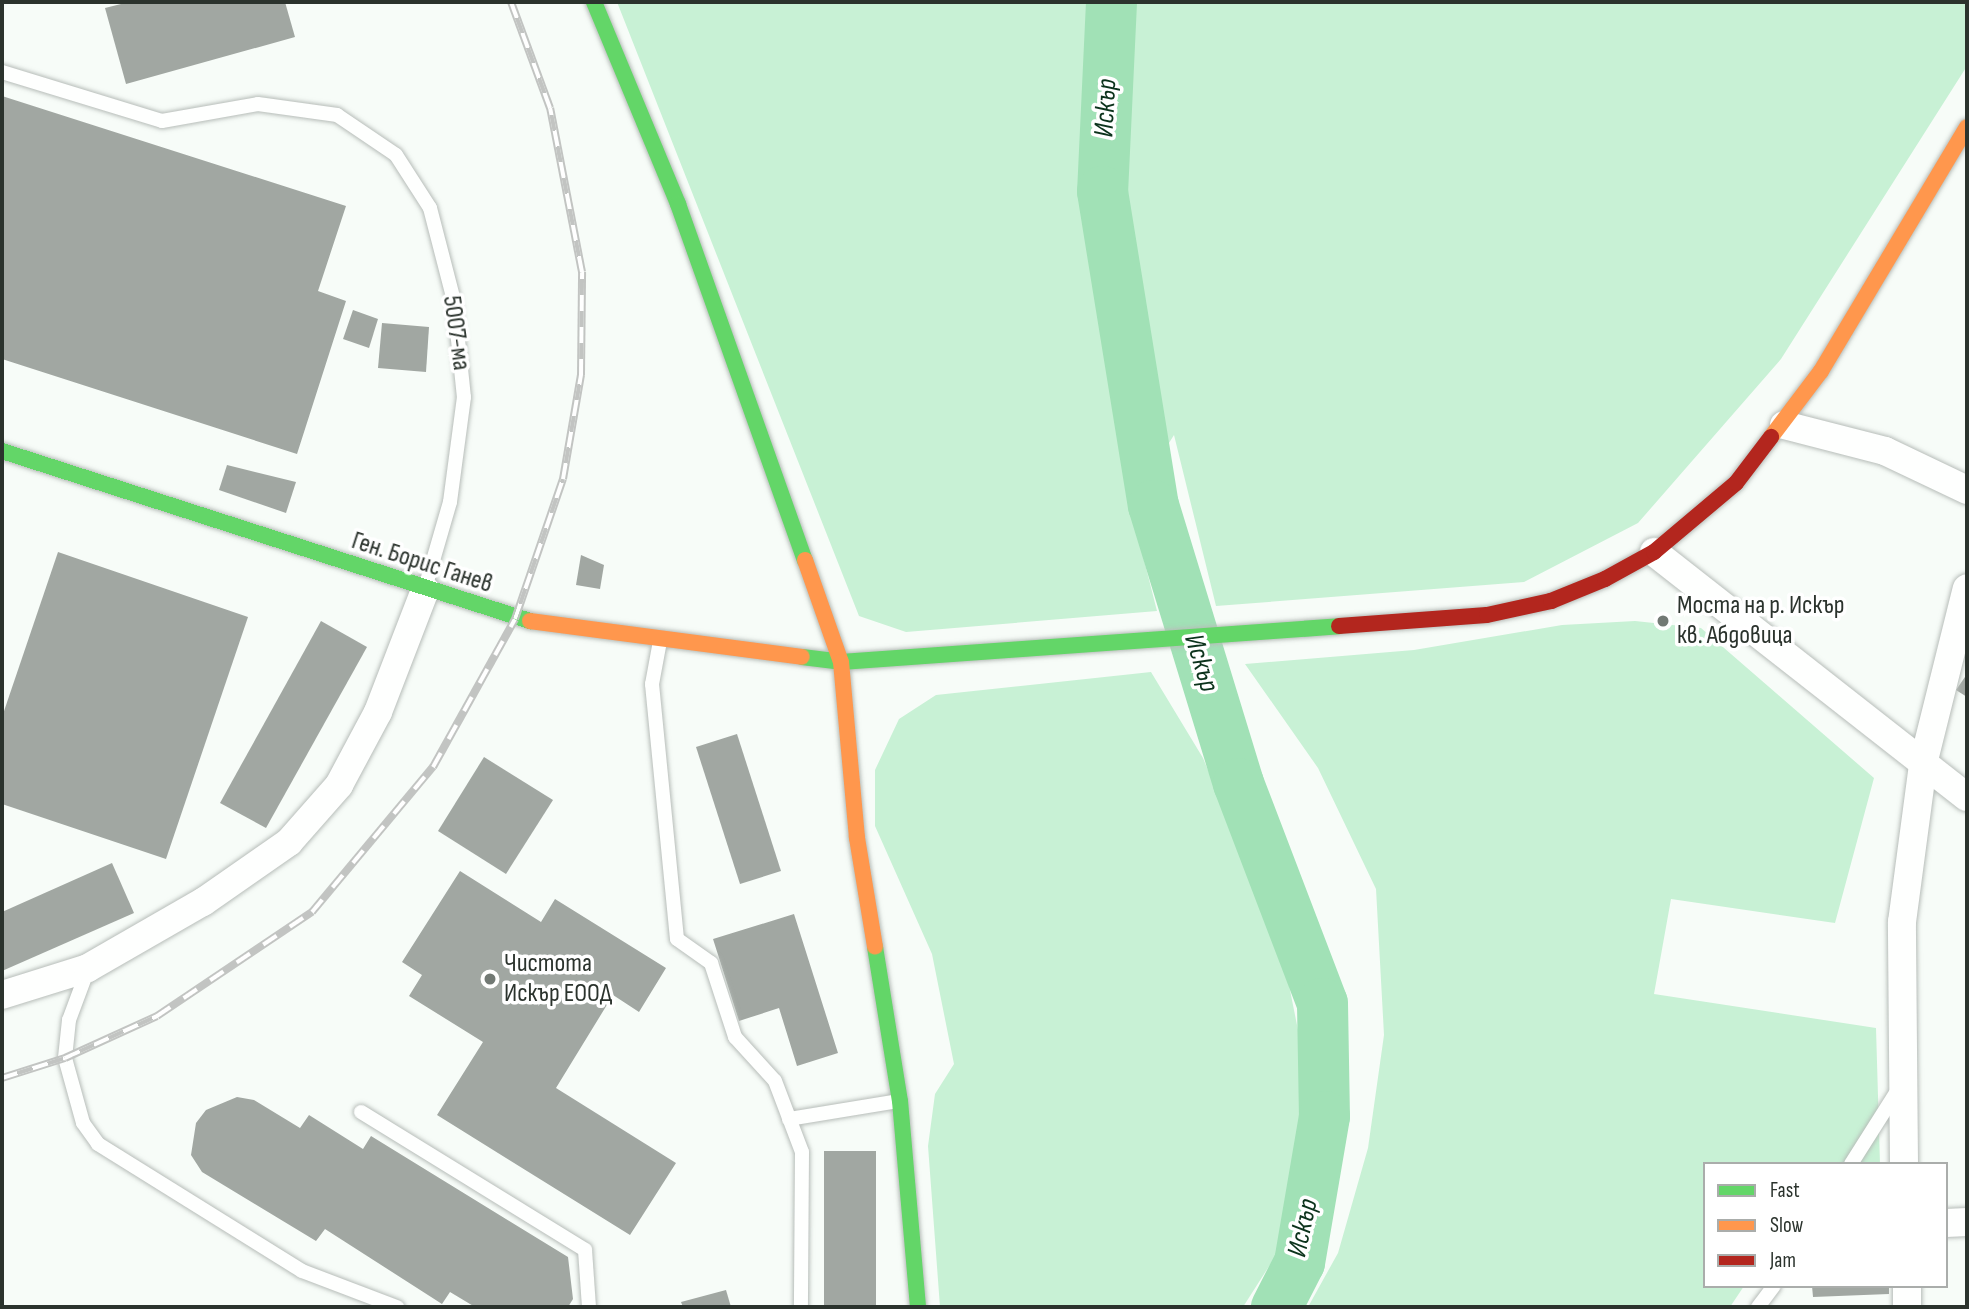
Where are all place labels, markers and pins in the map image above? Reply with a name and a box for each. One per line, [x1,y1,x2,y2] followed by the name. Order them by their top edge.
[1677,590,1845,652] place label: Моста на р. Искър кв. Абдовица
[1655,613,1671,629] marker: Моста на р. Искър кв. Абдовица
[504,948,612,1010] place label: Чистота Искър ЕООД
[482,971,498,987] marker: Чистота Искър ЕООД

